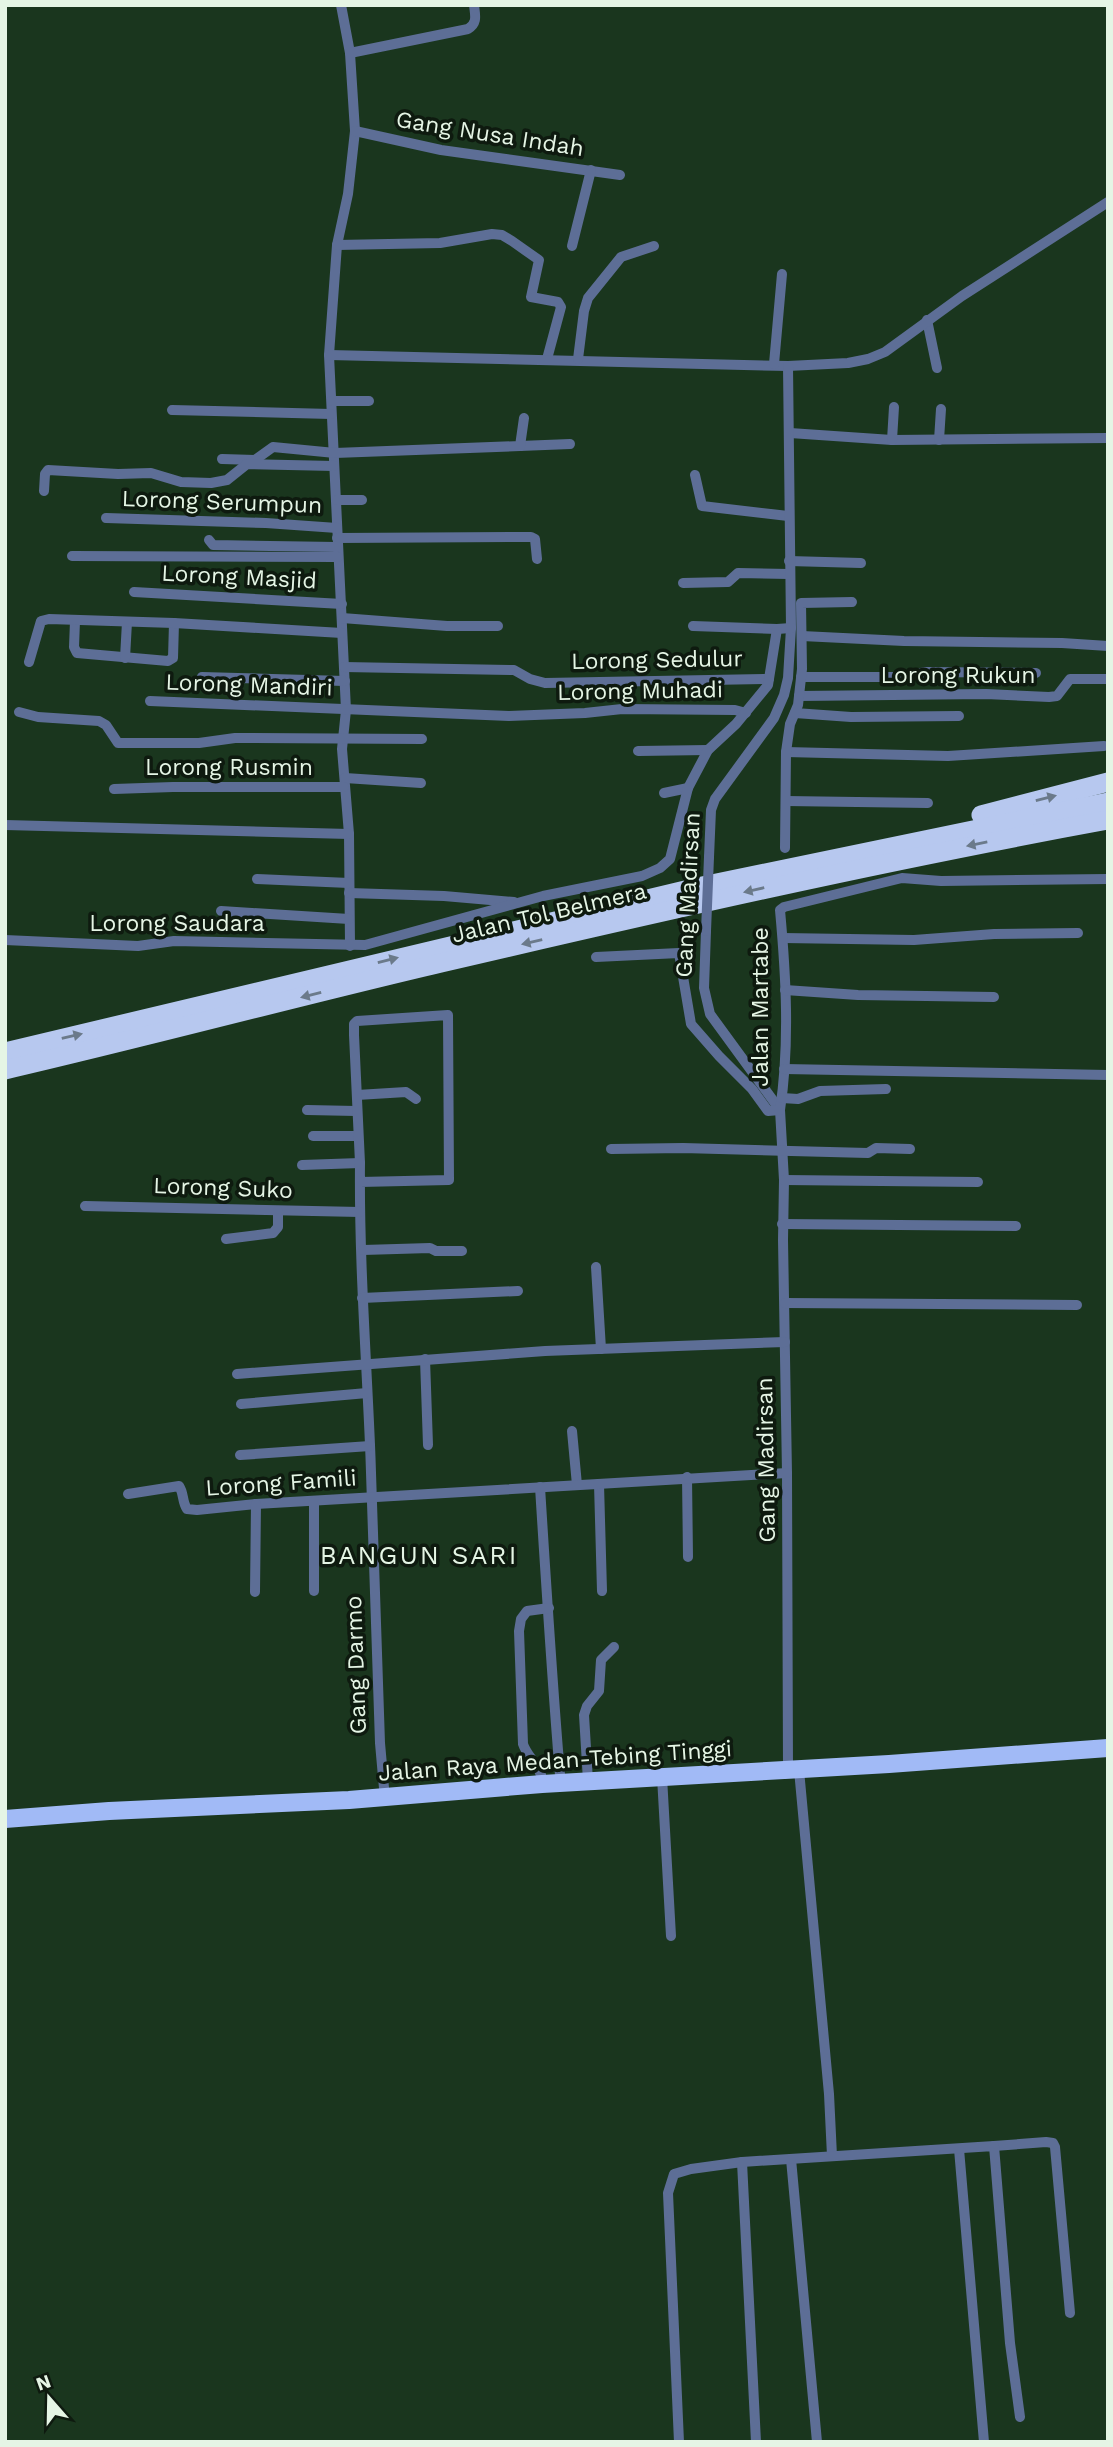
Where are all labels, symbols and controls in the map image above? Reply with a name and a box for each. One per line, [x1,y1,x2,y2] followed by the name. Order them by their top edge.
[394,106,586,162] street label: Gang Nusa Indah
[121,485,323,519] street label: Lorong Serumpun
[161,559,317,595] street label: Lorong Masjid
[571,645,743,675] street label: Lorong Sedulur
[880,662,1036,689] street label: Lorong Rukun
[165,669,333,701] street label: Lorong Mandiri
[557,676,723,706] street label: Lorong Muhadi
[145,754,313,781] street label: Lorong Rusmin
[1035,792,1057,803] one-way arrow
[670,812,706,978] street label: Gang Madirsan
[966,839,988,850] one-way arrow
[449,877,649,949] street label: Jalan Tol Belmera
[743,885,765,896] one-way arrow
[89,910,265,937] street label: Lorong Saudara
[747,927,774,1087] street label: Jalan Martabe
[521,937,543,948] one-way arrow
[377,954,399,965] one-way arrow
[300,990,322,1001] one-way arrow
[61,1031,83,1042] one-way arrow
[153,1172,293,1204] street label: Lorong Suko
[751,1377,781,1543] street label: Gang Madirsan
[205,1464,357,1502] street label: Lorong Famili
[320,1540,518,1570] district label: BANGUN SARI
[340,1595,372,1735] street label: Gang Darmo
[377,1735,733,1787] street label: Jalan Raya Medan-Tebing Tinggi
[14,2363,84,2433] north arrow
[33,2369,54,2396] text: N

